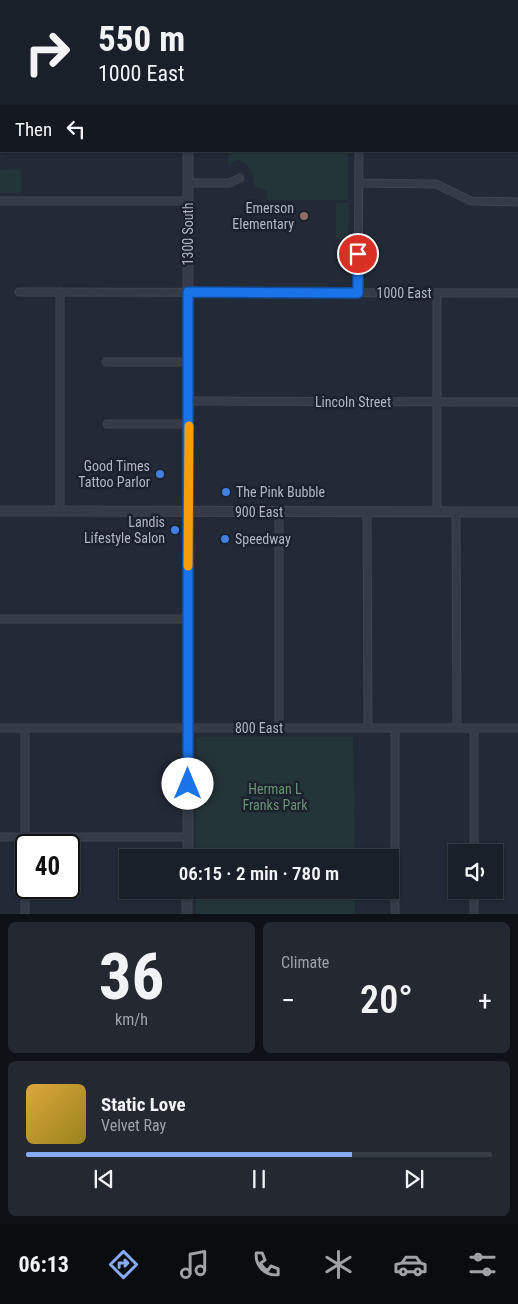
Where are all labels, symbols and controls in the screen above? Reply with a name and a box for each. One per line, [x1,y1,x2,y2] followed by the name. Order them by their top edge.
[98,19,185,60] text: 550 m
[15,20,80,85] icon: right
[98,61,185,86] text: 1000 East
[62,115,90,143] icon: left
[15,118,52,141] text: Then
[232,200,294,232] place label: Emerson Elementary
[180,203,196,265] street label: 1300 South
[298,210,310,222] marker: Emerson Elementary
[337,233,379,275] pin
[344,240,372,268] icon: arrive
[376,285,432,301] street label: 1000 East
[315,394,391,410] street label: Lincoln Street
[78,458,150,490] place label: Good Times Tattoo Parlor
[154,468,166,480] marker: Good Times Tattoo Parlor
[236,484,326,500] place label: The Pink Bubble
[220,486,232,498] marker: The Pink Bubble
[235,504,283,520] street label: 900 East
[84,514,165,546] place label: Landis Lifestyle Salon
[169,524,181,536] marker: Landis Lifestyle Salon
[235,531,291,547] place label: Speedway
[219,533,231,545] marker: Speedway
[235,720,283,736] street label: 800 East
[161,757,213,809] position arrow
[243,781,308,813] park label: Herman L Franks Park
[15,834,80,899] speed limit sign: 40
[448,844,503,899] map controls
[448,844,503,899] button: sound
[179,862,339,885] text: 06:15 · 2 min · 780 m
[99,939,164,1015] text: 36
[281,953,329,972] text: Climate
[360,978,413,1022] text: 20°
[281,984,295,1017] text: −
[478,984,492,1017] text: +
[115,1010,148,1029] text: km/h
[101,1093,186,1116] text: Static Love
[101,1116,166,1135] text: Velvet Ray
[90,1165,118,1193] icon: previous
[245,1165,273,1193] icon: pause
[400,1165,428,1193] icon: next
[106,1247,141,1282] icon: directions
[177,1247,212,1282] icon: music
[249,1247,284,1282] icon: phone
[321,1247,356,1282] icon: climate
[393,1247,428,1282] icon: car
[465,1247,500,1282] icon: filters
[18,1252,69,1277] text: 06:13

